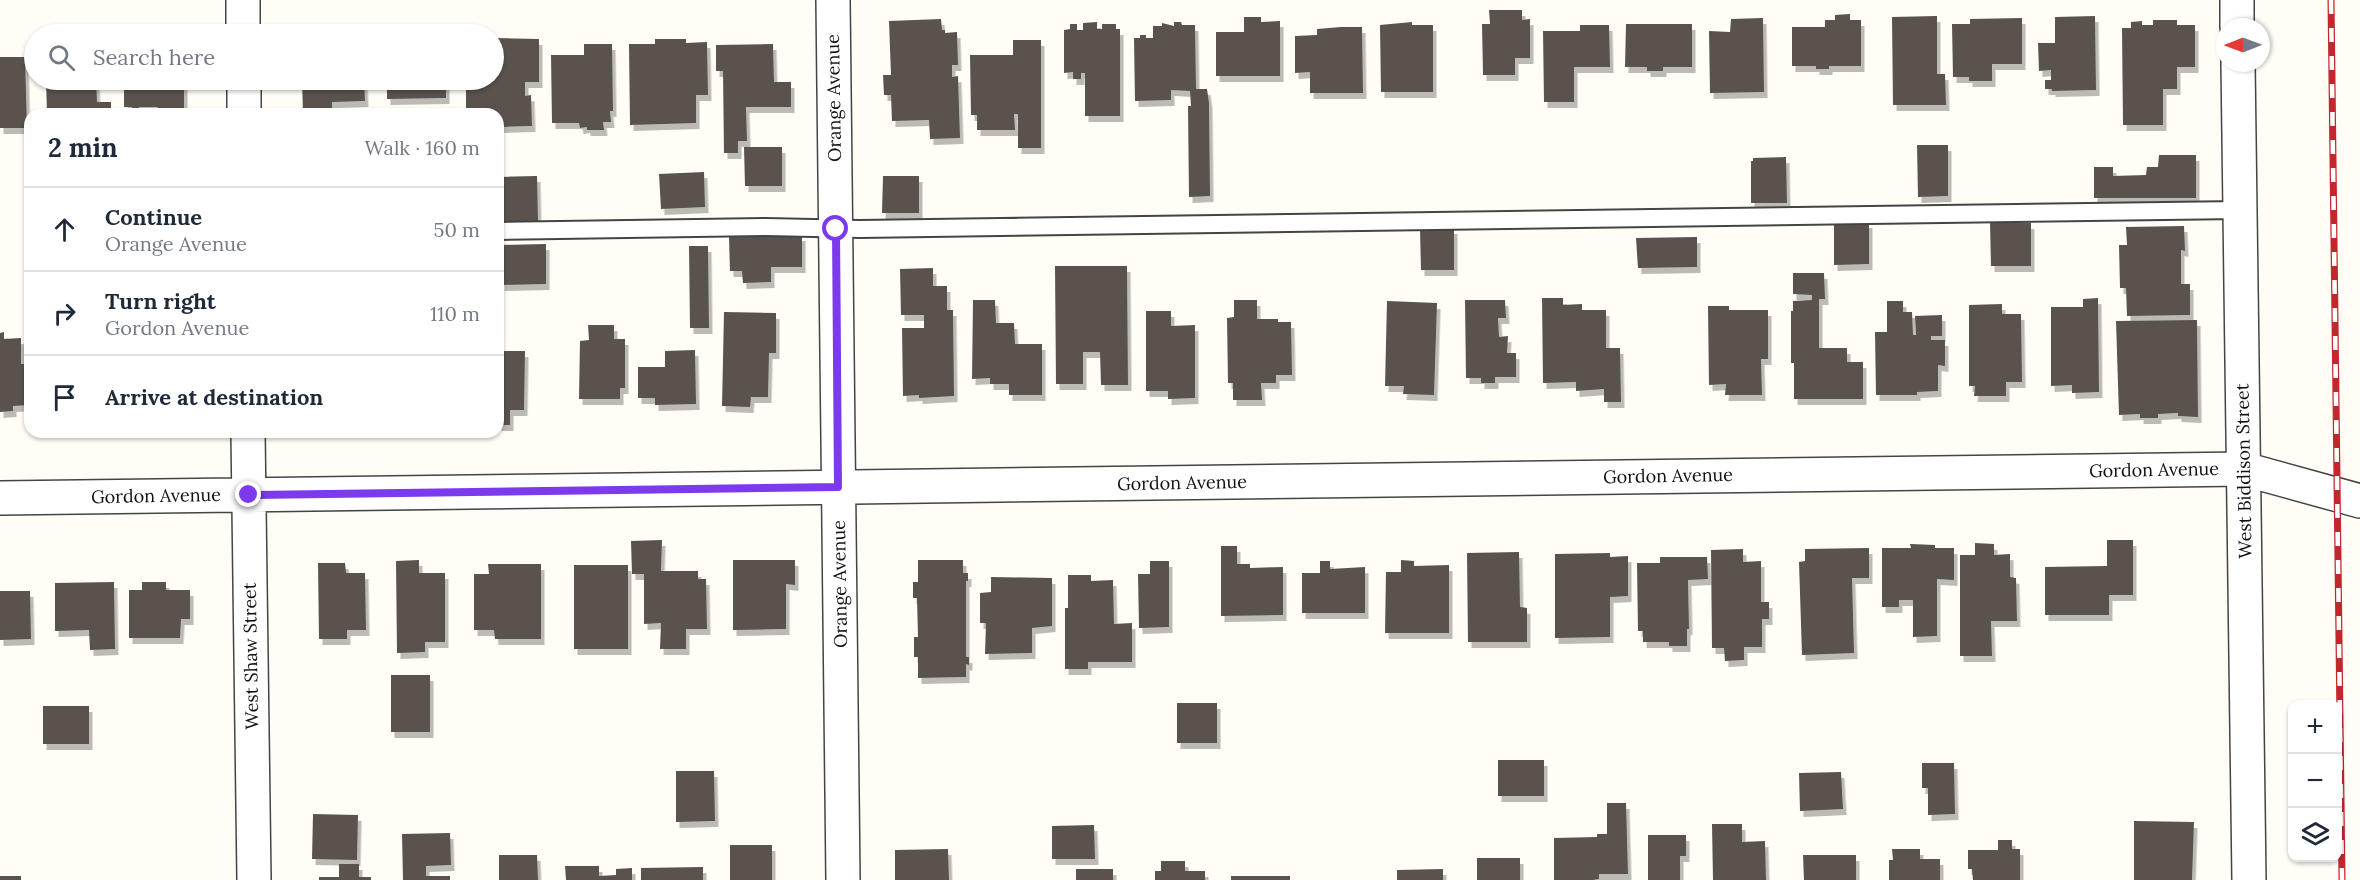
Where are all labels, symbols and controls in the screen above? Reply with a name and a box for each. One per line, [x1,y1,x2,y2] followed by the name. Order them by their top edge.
[2216,18,2270,72] north arrow
[24,24,504,90] search box
[821,34,846,162] street label: Orange Avenue
[45,41,78,74] icon: search
[93,43,215,71] text: Search here
[48,131,118,164] text: 2 min
[364,135,480,160] text: Walk · 160 m
[105,203,202,231] text: Continue
[48,213,81,246] icon: ahead
[822,215,848,241] route start
[434,217,480,242] text: 50 m
[105,231,247,256] text: Orange Avenue
[105,287,216,315] text: Turn right
[48,297,81,330] icon: right
[430,301,480,326] text: 110 m
[105,315,249,340] text: Gordon Avenue
[48,381,81,414] icon: arrive
[105,383,323,411] text: Arrive at destination
[2230,383,2257,559] street label: West Biddison Street
[2089,457,2219,482] street label: Gordon Avenue
[1603,463,1733,488] street label: Gordon Avenue
[1117,470,1247,495] street label: Gordon Avenue
[235,481,261,507] route end
[91,483,221,508] street label: Gordon Avenue
[827,520,852,648] street label: Orange Avenue
[238,582,263,730] street label: West Shaw Street
[2288,700,2342,862] map controls
[2288,700,2342,754] button: +
[2288,754,2342,808] button: −
[2288,808,2342,862] button: layers

